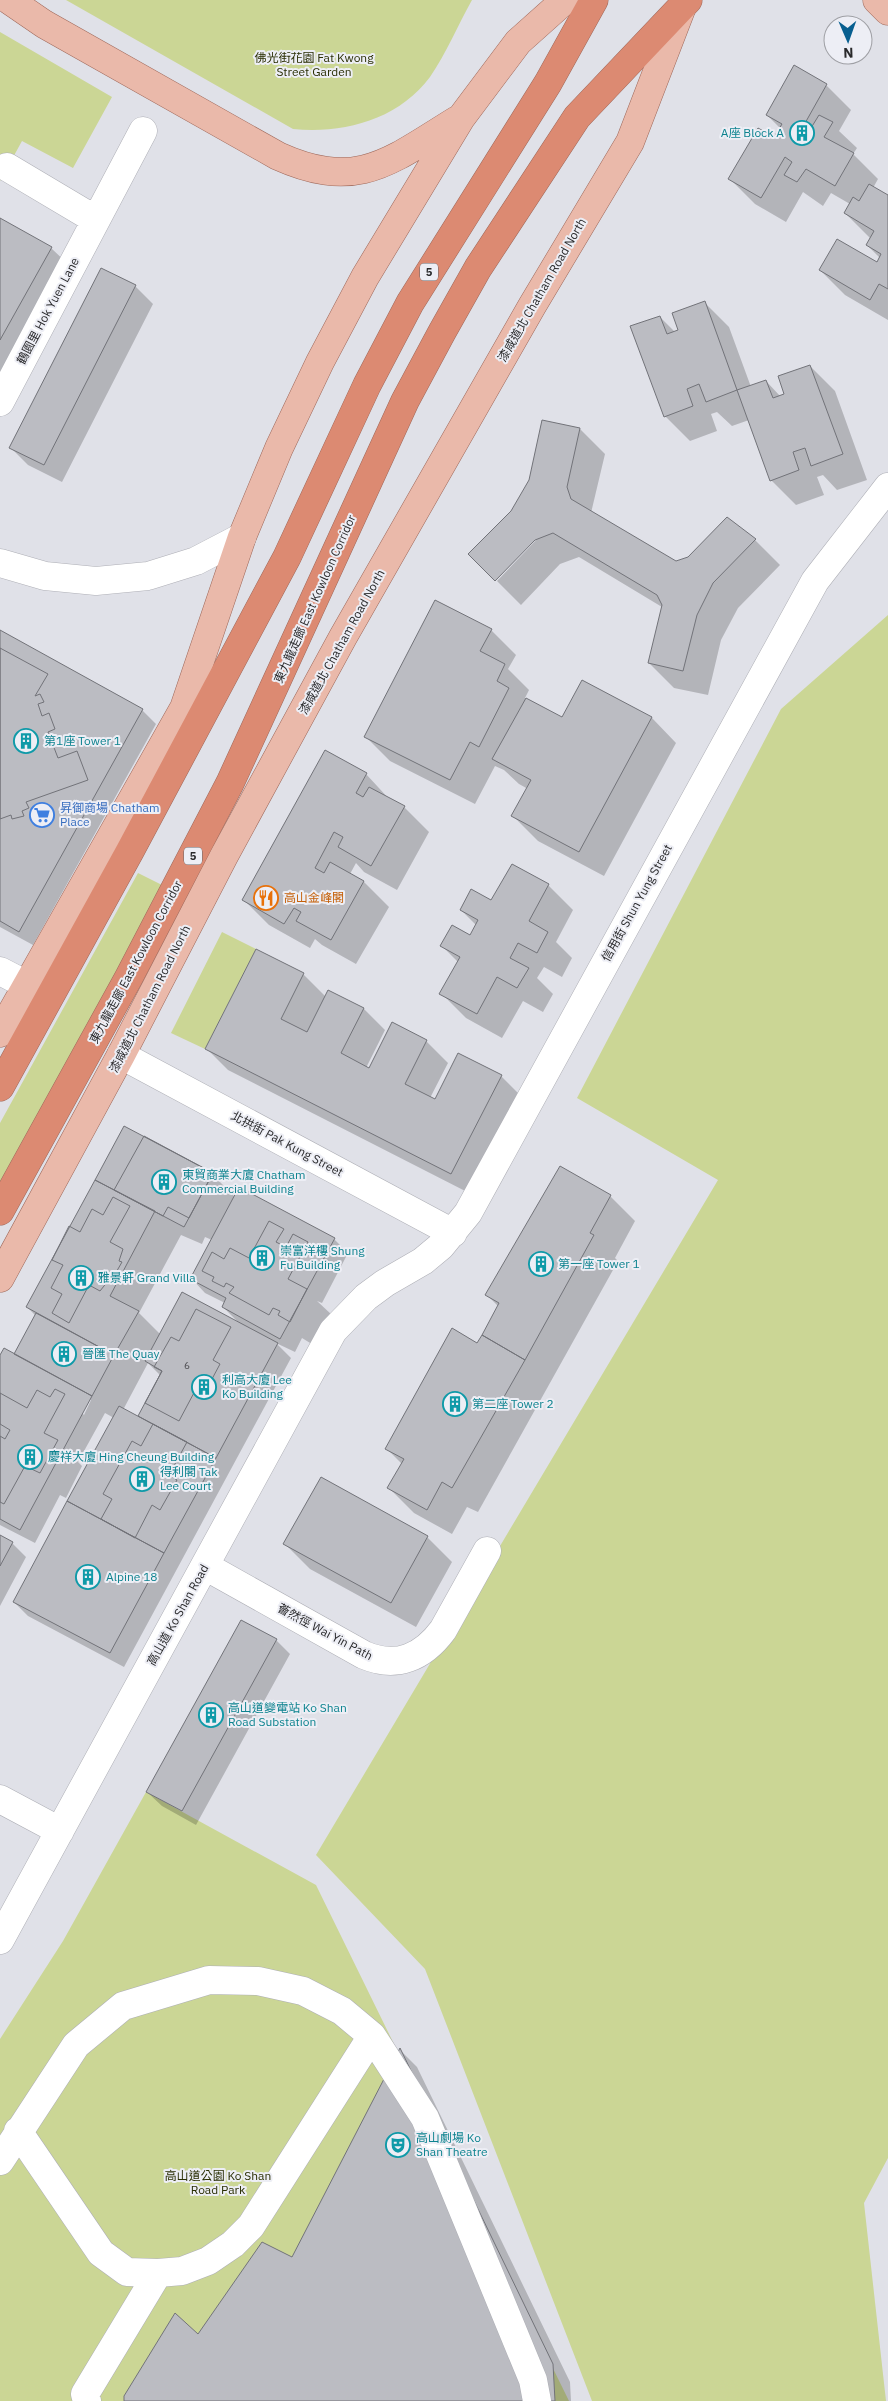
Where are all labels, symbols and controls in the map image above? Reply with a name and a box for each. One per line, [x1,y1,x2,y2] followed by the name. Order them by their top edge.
[823,15,873,65] north arrow
[843,44,854,62] text: N
[254,50,374,79] park label: 佛光街花園 Fat Kwong Street Garden
[789,120,815,146] building icon: A座 Block A
[721,125,784,140] place label: A座 Block A
[494,215,589,364] street label: 漆咸道北 Chatham Road North
[13,254,82,367] street label: 鶴園里 Hok Yuen Lane
[420,264,438,280] road number: 5
[271,512,359,685] street label: 東九龍走廊 East Kowloon Corridor
[295,567,388,717] street label: 漆咸道北 Chatham Road North
[13,728,39,754] building icon: 第1座 Tower 1
[44,733,121,748] place label: 第1座 Tower 1
[60,800,159,829] place label: 昇御商場 Chatham Place
[29,802,55,828] supermarket icon: 昇御商場 Chatham Place
[598,842,675,964] street label: 信用街 Shun Yung Street
[184,848,202,864] road number: 5
[86,877,185,1046] street label: 東九龍走廊 East Kowloon Corridor
[253,885,279,911] restaurant icon: 高山金峰閣
[284,890,344,905] place label: 高山金峰閣
[106,923,193,1075] street label: 漆咸道北 Chatham Road North
[229,1108,346,1179] street label: 北拱街 Pak Kung Street
[182,1167,305,1196] place label: 東貿商業大廈 Chatham Commercial Building
[151,1169,177,1195] building icon: 東貿商業大廈 Chatham Commercial Building
[280,1243,365,1272] place label: 崇富洋樓 Shung Fu Building
[249,1245,275,1271] building icon: 崇富洋樓 Shung Fu Building
[528,1251,554,1277] building icon: 第一座 Tower 1
[558,1256,640,1271] place label: 第一座 Tower 1
[68,1265,94,1291] building icon: 雅景軒 Grand Villa
[98,1270,196,1285] place label: 雅景軒 Grand Villa
[51,1341,77,1367] building icon: 晉匯 The Quay
[82,1346,160,1361] place label: 晉匯 The Quay
[184,1359,190,1372] house number: 6
[222,1372,292,1401] place label: 利高大廈 Lee Ko Building
[191,1374,217,1400] building icon: 利高大廈 Lee Ko Building
[442,1391,468,1417] building icon: 第二座 Tower 2
[472,1396,554,1411] place label: 第二座 Tower 2
[17,1444,43,1470] building icon: 慶祥大廈 Hing Cheung Building
[48,1449,215,1464] place label: 慶祥大廈 Hing Cheung Building
[160,1464,218,1493] place label: 得利閣 Tak Lee Court
[129,1466,155,1492] building icon: 得利閣 Tak Lee Court
[144,1562,212,1668] street label: 高山道 Ko Shan Road
[75,1564,101,1590] building icon: Alpine 18
[106,1569,158,1584] place label: Alpine 18
[275,1600,375,1663] street label: 薈然徑 Wai Yin Path
[228,1700,347,1729] place label: 高山道變電站 Ko Shan Road Substation
[198,1702,224,1728] building icon: 高山道變電站 Ko Shan Road Substation
[416,2130,488,2159] place label: 高山劇場 Ko Shan Theatre
[385,2132,411,2158] theatre icon: 高山劇場 Ko Shan Theatre
[165,2168,271,2197] park label: 高山道公園 Ko Shan Road Park

